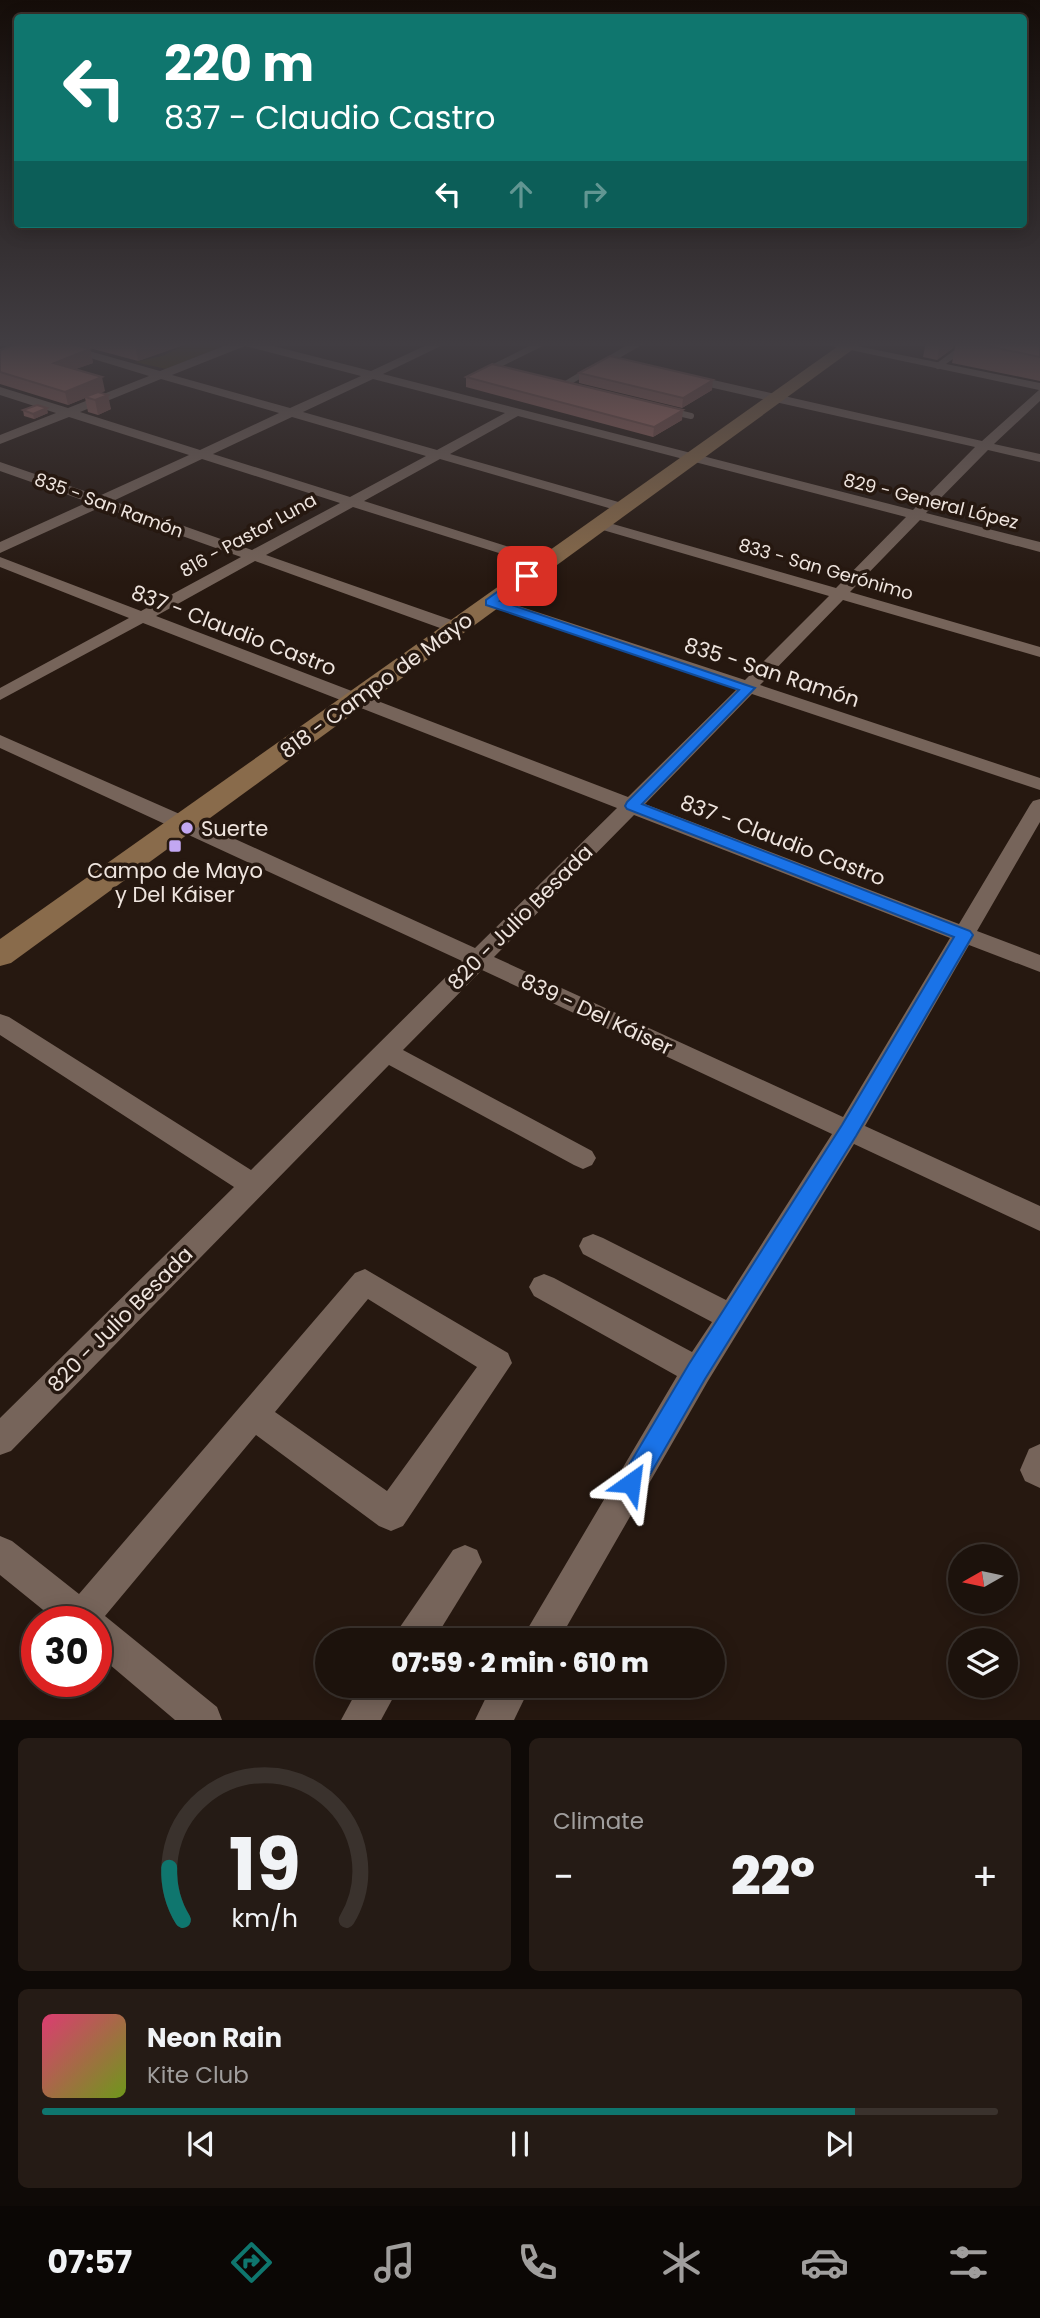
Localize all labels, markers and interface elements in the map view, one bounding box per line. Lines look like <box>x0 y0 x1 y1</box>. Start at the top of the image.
text: 220 m <box>164 30 314 98</box>
icon: left <box>49 42 140 133</box>
text: 837 - Claudio Castro <box>164 95 496 140</box>
icon: left <box>429 175 467 213</box>
icon: ahead <box>502 175 540 213</box>
icon: right <box>575 175 613 213</box>
street label: 835 - San Ramón <box>31 466 187 544</box>
street label: 829 - General López <box>841 467 1021 535</box>
street label: 816 - Pastor Luna <box>175 487 321 583</box>
street label: 833 - San Gerónimo <box>736 532 916 606</box>
pin <box>497 546 557 606</box>
icon: arrive <box>508 557 546 595</box>
street label: 837 - Claudio Castro <box>127 577 341 683</box>
street label: 818 - Campo de Mayo <box>274 605 478 765</box>
street label: 835 - San Ramón <box>681 630 863 714</box>
street label: 837 - Claudio Castro <box>676 787 890 893</box>
place label: Suerte <box>201 814 268 843</box>
marker: Suerte <box>179 820 195 836</box>
marker: Campo de Mayo y Del Káiser <box>167 838 183 854</box>
street label: 820 - Julio Besada <box>441 838 599 996</box>
place label: Campo de Mayo y Del Káiser <box>87 856 263 909</box>
street label: 839 - Del Káiser <box>517 966 678 1062</box>
street label: 820 - Julio Besada <box>41 1240 199 1398</box>
position arrow <box>594 1446 668 1520</box>
north arrow <box>948 1544 1018 1614</box>
map controls <box>948 1544 1018 1698</box>
speed limit sign: 30 <box>21 1606 112 1697</box>
button: layers <box>948 1628 1018 1698</box>
text: 07:59 · 2 min · 610 m <box>391 1645 649 1681</box>
text: Climate <box>553 1805 644 1837</box>
text: 19 <box>228 1815 301 1916</box>
text: 22° <box>731 1840 815 1913</box>
text: − <box>553 1850 574 1903</box>
text: + <box>972 1850 998 1903</box>
text: km/h <box>231 1901 298 1936</box>
text: Neon Rain <box>147 2020 282 2056</box>
text: Kite Club <box>147 2059 249 2091</box>
icon: previous <box>182 2125 220 2163</box>
icon: pause <box>501 2125 539 2163</box>
icon: next <box>820 2125 858 2163</box>
icon: directions <box>227 2238 276 2287</box>
icon: music <box>370 2238 419 2287</box>
icon: phone <box>513 2238 562 2287</box>
icon: climate <box>657 2238 706 2287</box>
icon: car <box>800 2238 849 2287</box>
icon: filters <box>944 2238 993 2287</box>
text: 07:57 <box>47 2239 132 2284</box>

